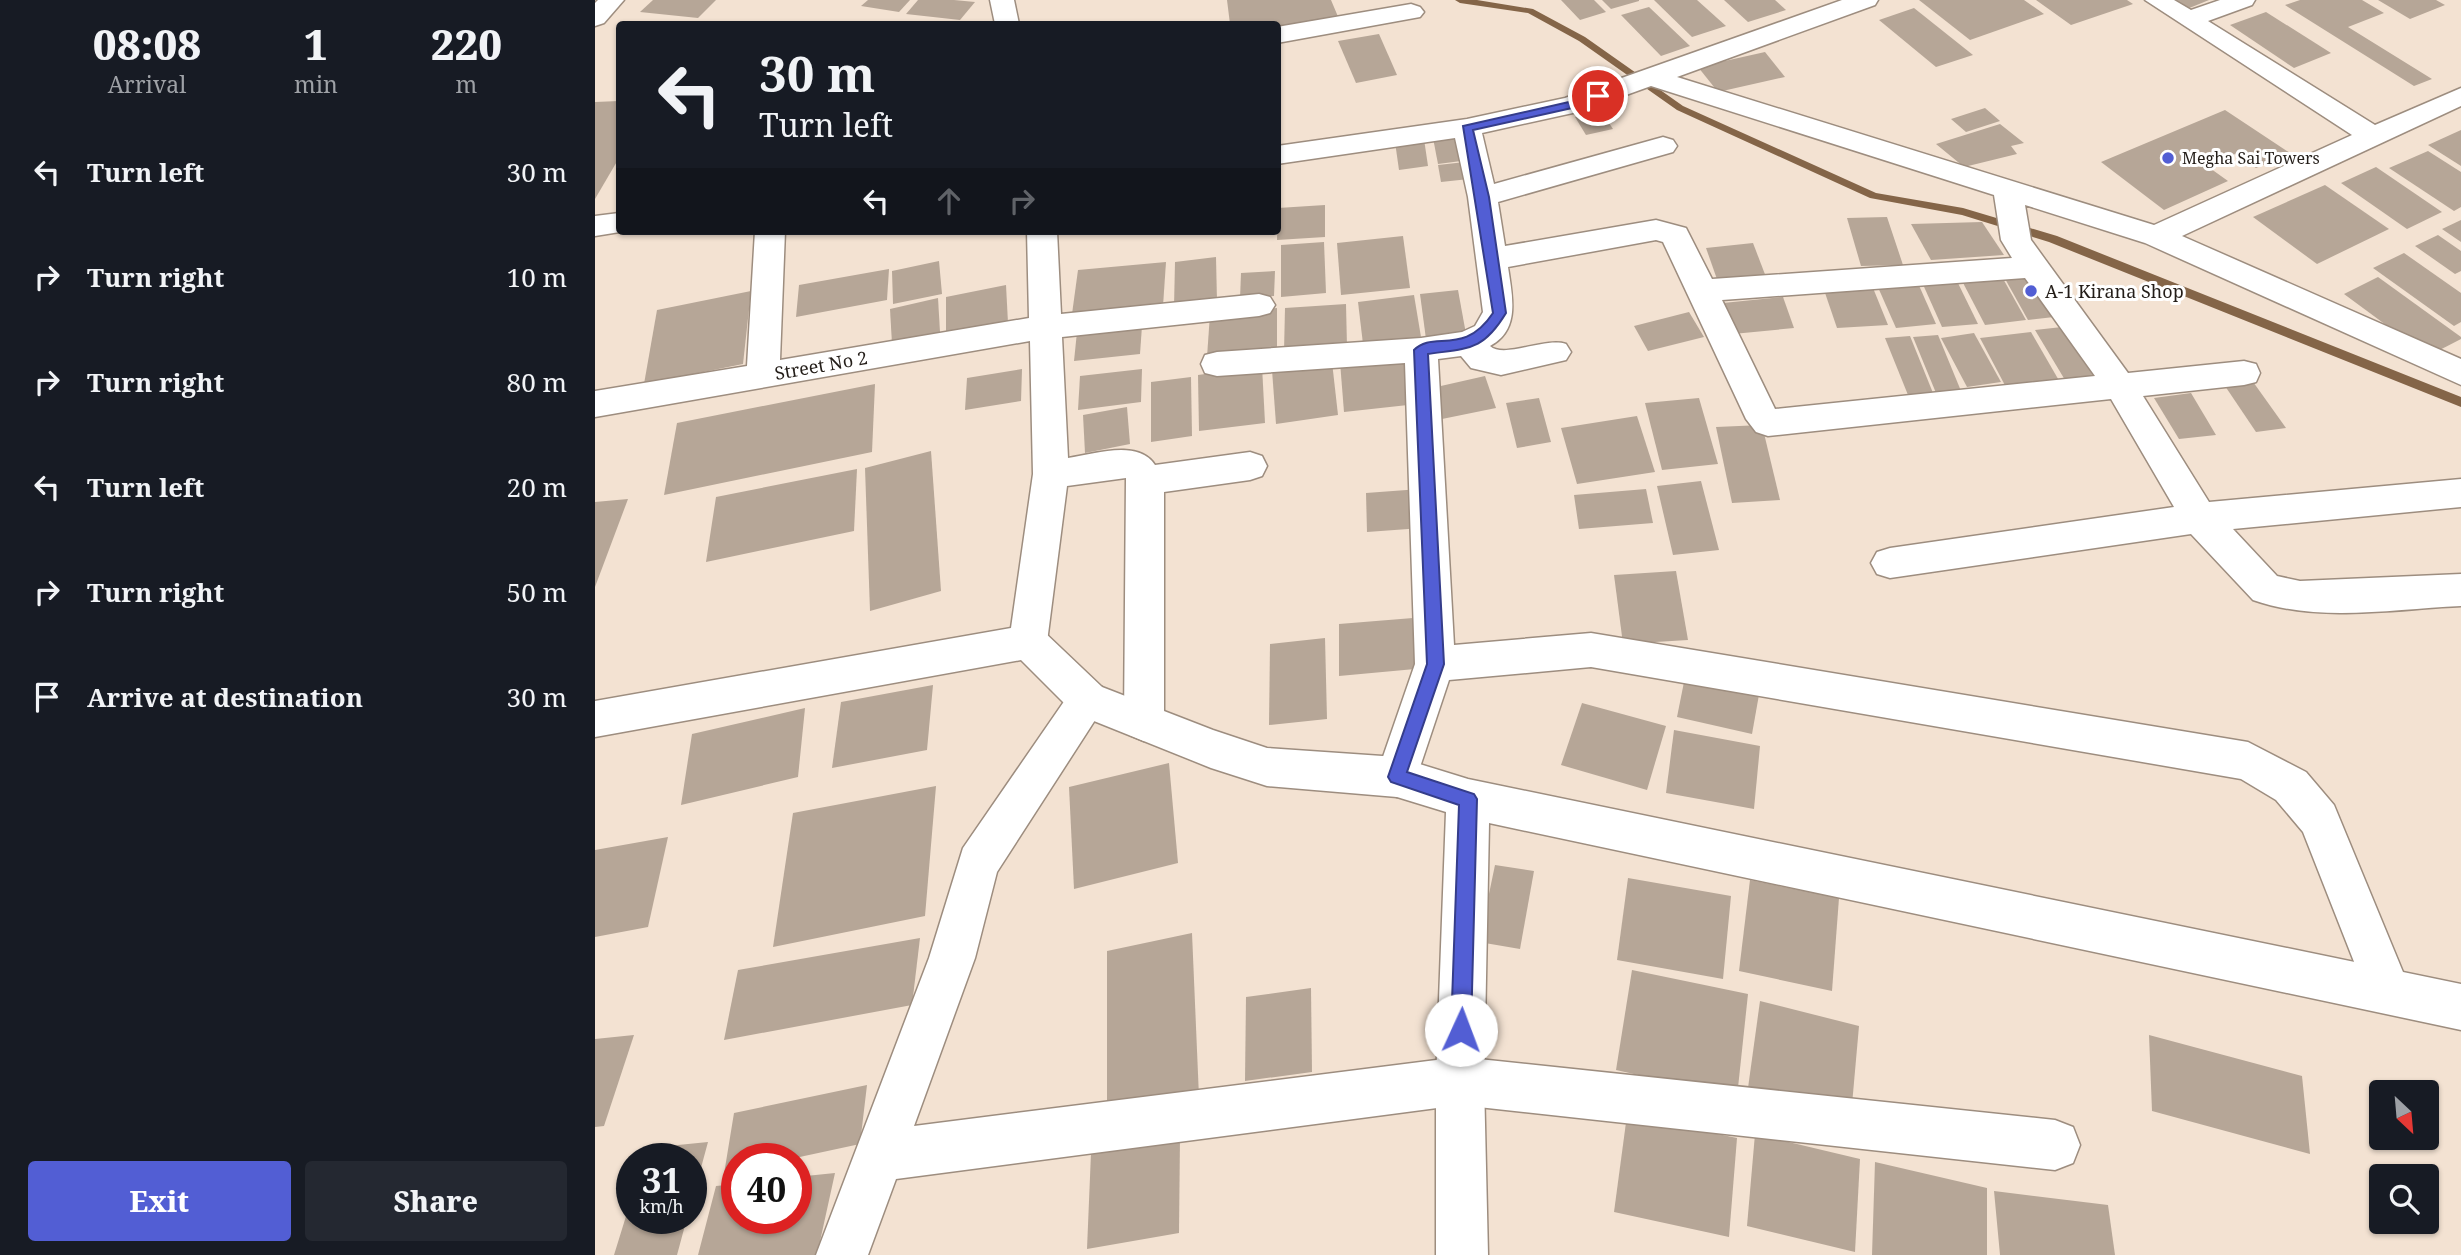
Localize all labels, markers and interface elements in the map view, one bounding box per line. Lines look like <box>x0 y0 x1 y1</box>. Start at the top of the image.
text: 08:08 <box>93 15 201 72</box>
text: 1 <box>304 15 328 72</box>
text: 220 <box>431 15 502 72</box>
text: 30 m <box>759 40 875 106</box>
icon: left <box>644 49 735 140</box>
pin <box>1568 66 1628 126</box>
text: Arrival <box>108 68 186 100</box>
text: min <box>294 68 338 100</box>
text: m <box>456 68 477 100</box>
icon: arrive <box>1579 77 1617 115</box>
text: Turn left <box>759 103 893 146</box>
place label: Megha Sai Towers <box>2182 147 2320 169</box>
marker: Megha Sai Towers <box>2160 150 2176 166</box>
icon: left <box>28 153 66 191</box>
text: Turn left <box>87 154 204 190</box>
text: 30 m <box>507 154 567 190</box>
icon: left <box>857 182 895 220</box>
icon: ahead <box>930 182 968 220</box>
icon: right <box>1003 182 1041 220</box>
icon: right <box>28 258 66 296</box>
text: Turn right <box>87 259 224 295</box>
text: 10 m <box>507 259 567 295</box>
place label: A-1 Kirana Shop <box>2045 279 2184 303</box>
marker: A-1 Kirana Shop <box>2023 283 2039 299</box>
street label: Street No 2 <box>773 345 869 385</box>
icon: right <box>28 363 66 401</box>
text: Turn right <box>87 364 224 400</box>
text: 80 m <box>507 364 567 400</box>
icon: left <box>28 468 66 506</box>
text: Turn left <box>87 469 204 505</box>
text: 20 m <box>507 469 567 505</box>
icon: right <box>28 573 66 611</box>
text: Turn right <box>87 574 224 610</box>
text: 50 m <box>507 574 567 610</box>
icon: arrive <box>28 678 66 716</box>
text: Arrive at destination <box>87 679 363 715</box>
text: 30 m <box>507 679 567 715</box>
position arrow <box>1424 993 1498 1067</box>
north arrow <box>2369 1080 2439 1150</box>
map controls <box>2369 1080 2439 1234</box>
speed limit sign: 40 <box>721 1143 812 1234</box>
text: 31 <box>642 1156 681 1203</box>
button: Exit <box>28 1161 291 1241</box>
button: Share <box>305 1161 567 1241</box>
button: search <box>2369 1164 2439 1234</box>
text: km/h <box>639 1194 684 1218</box>

